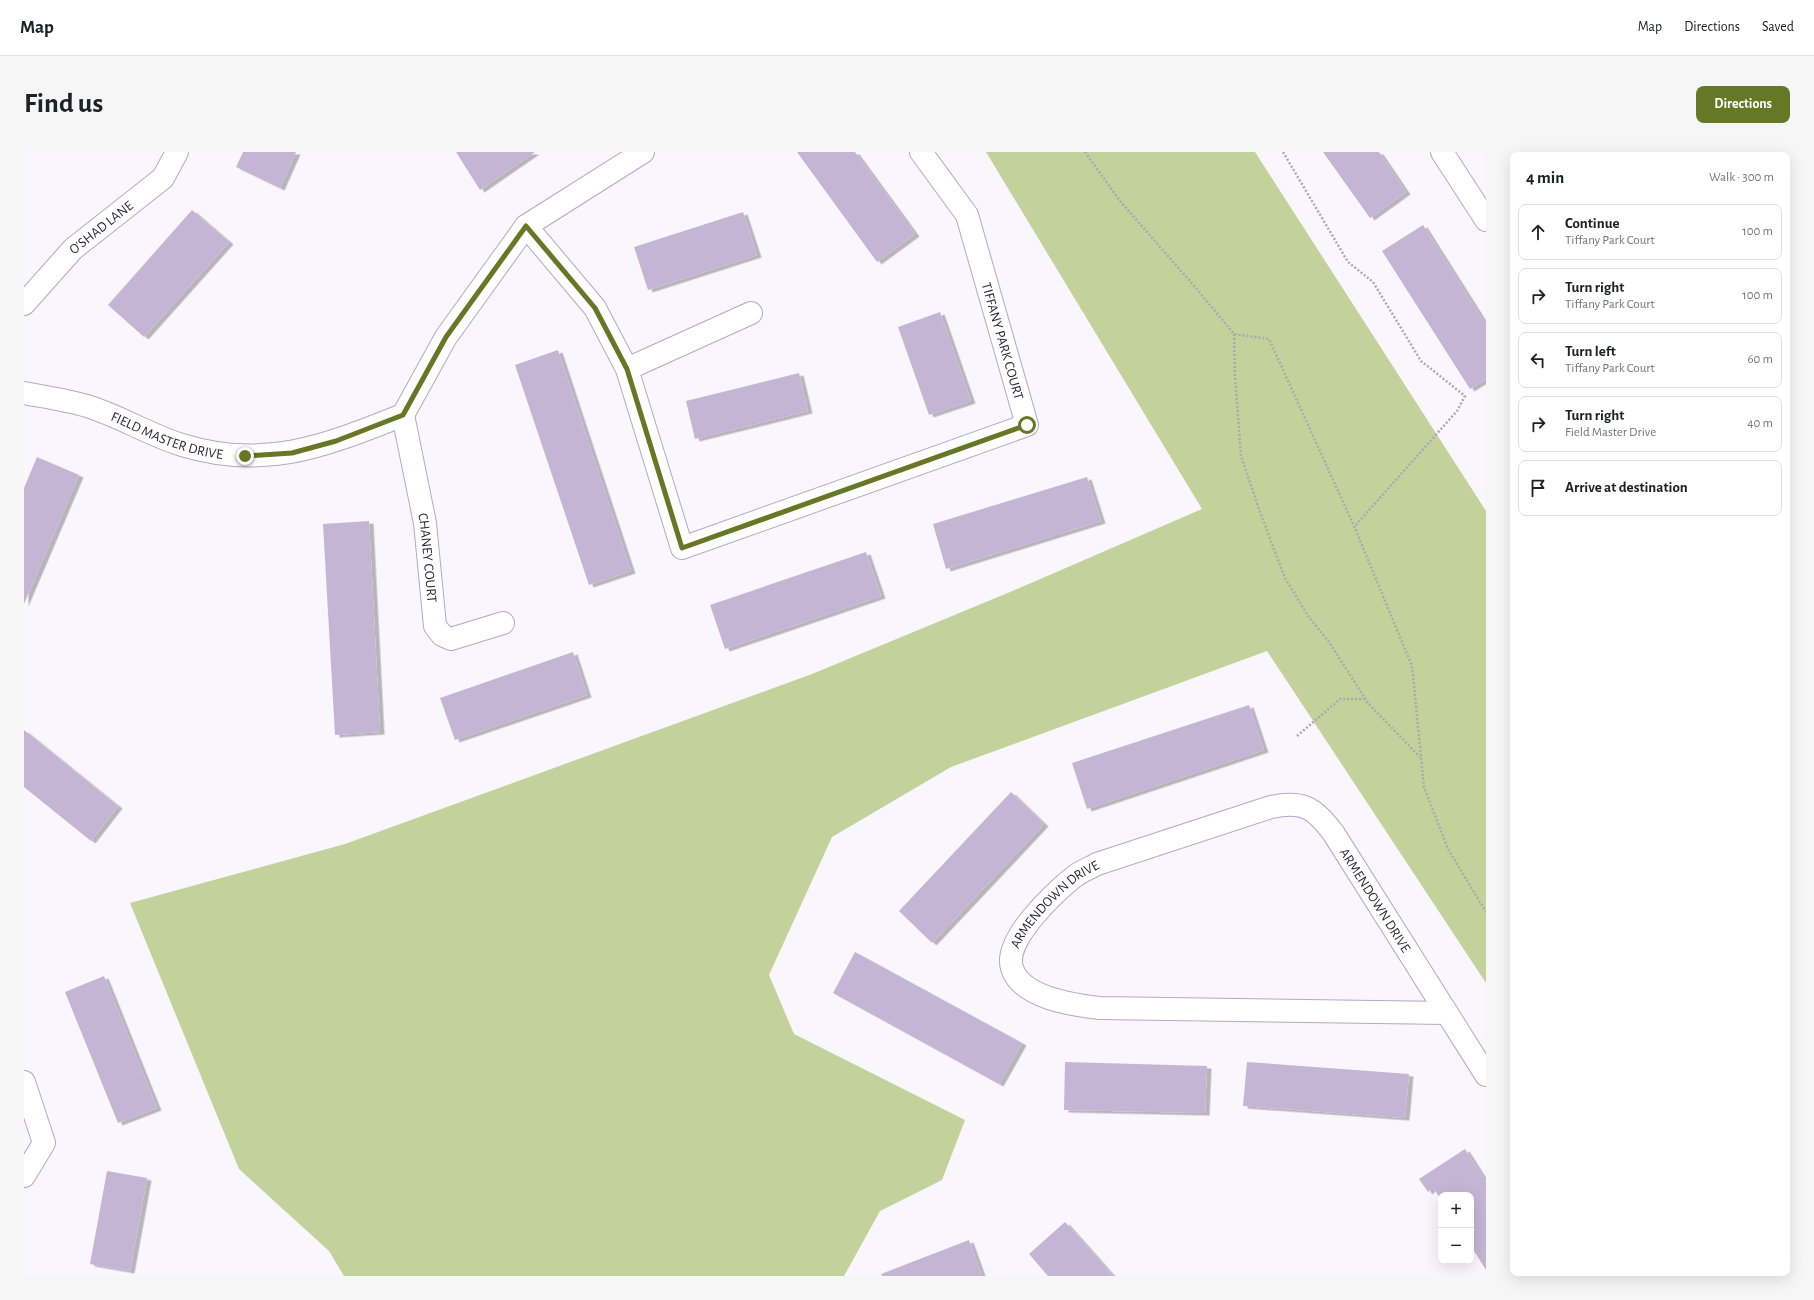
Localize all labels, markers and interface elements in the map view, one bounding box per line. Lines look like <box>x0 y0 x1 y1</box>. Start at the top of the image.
text: Map <box>20 18 54 37</box>
text: Map <box>1638 20 1662 34</box>
text: Directions <box>1684 20 1740 34</box>
text: Saved <box>1762 20 1794 34</box>
button: Directions <box>1696 86 1790 123</box>
text: Find us <box>24 90 103 118</box>
text: 4 min <box>1526 169 1564 186</box>
text: Walk · 300 m <box>1709 171 1774 184</box>
street label: O'SHAD LANE <box>67 198 136 257</box>
text: Continue <box>1565 216 1620 231</box>
icon: ahead <box>1527 221 1549 243</box>
text: 100 m <box>1742 225 1773 238</box>
text: Tiffany Park Court <box>1565 234 1655 247</box>
text: Turn right <box>1565 280 1624 295</box>
street label: TIFFANY PARK COURT <box>979 281 1026 402</box>
icon: right <box>1527 285 1549 307</box>
text: 100 m <box>1742 289 1773 302</box>
text: Tiffany Park Court <box>1565 298 1655 311</box>
text: Turn left <box>1565 344 1616 359</box>
icon: left <box>1527 349 1549 371</box>
text: 60 m <box>1747 353 1773 366</box>
text: Tiffany Park Court <box>1565 362 1655 375</box>
text: Turn right <box>1565 408 1624 423</box>
street label: FIELD MASTER DRIVE <box>109 410 224 462</box>
icon: right <box>1527 413 1549 435</box>
route start <box>1018 416 1036 434</box>
text: 40 m <box>1747 417 1773 430</box>
text: Field Master Drive <box>1565 426 1656 439</box>
route end <box>236 447 254 465</box>
icon: arrive <box>1527 477 1549 499</box>
text: Arrive at destination <box>1565 480 1688 495</box>
street label: CHANEY COURT <box>415 512 439 603</box>
street label: ARMENDOWN DRIVE <box>1337 846 1413 955</box>
street label: ARMENDOWN DRIVE <box>1008 858 1102 951</box>
map controls <box>1438 1192 1474 1264</box>
button: + <box>1438 1192 1474 1228</box>
button: − <box>1438 1228 1474 1264</box>

